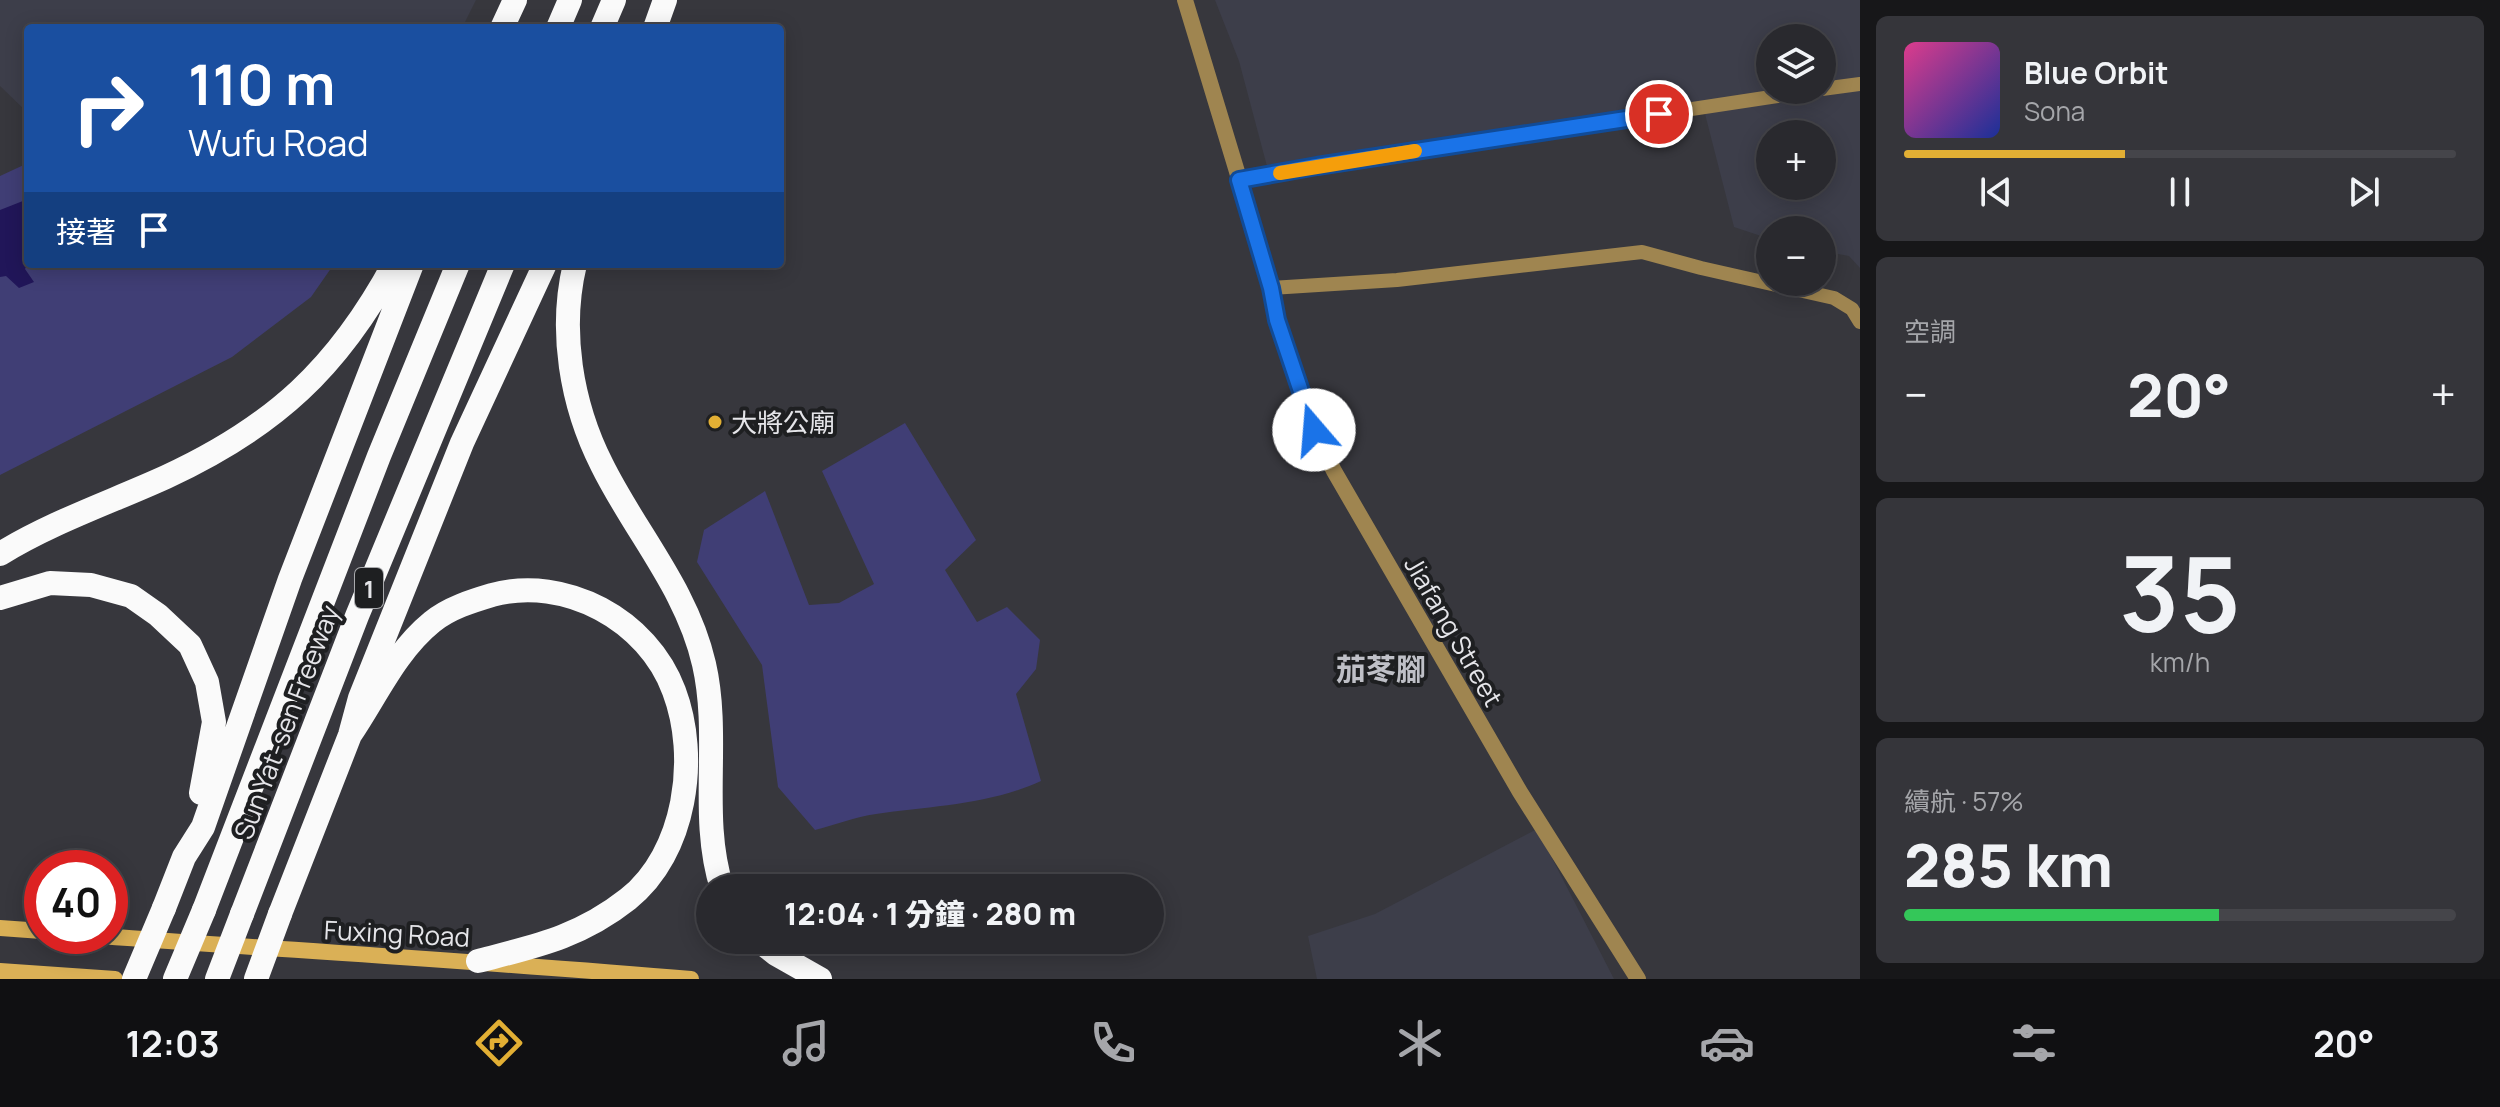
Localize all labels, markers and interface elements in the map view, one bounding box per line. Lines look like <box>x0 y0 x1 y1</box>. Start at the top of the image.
map controls <box>1756 24 1836 296</box>
button: layers <box>1756 24 1836 104</box>
text: 110 m <box>188 45 335 122</box>
text: Blue Orbit <box>2024 52 2169 93</box>
icon: right <box>56 56 160 160</box>
pin <box>1625 80 1693 148</box>
icon: arrive <box>1637 92 1681 136</box>
text: Sona <box>2024 93 2085 129</box>
text: Wufu Road <box>188 118 369 167</box>
button: + <box>1756 120 1836 200</box>
icon: previous <box>1974 170 2018 214</box>
icon: pause <box>2158 170 2202 214</box>
icon: next <box>2342 170 2386 214</box>
icon: arrive <box>132 208 176 252</box>
text: 接著 <box>56 211 116 252</box>
button: − <box>1756 216 1836 296</box>
text: 空調 <box>1904 313 1956 349</box>
text: 20° <box>2127 353 2231 435</box>
text: − <box>1904 364 1928 424</box>
text: + <box>2431 364 2456 424</box>
position arrow <box>1272 388 1356 472</box>
place label: 大將公廟 <box>731 404 835 440</box>
marker: 大將公廟 <box>706 413 724 431</box>
text: 35 <box>2119 521 2241 663</box>
street label: Jiafang Street <box>1396 549 1512 713</box>
road number: 1 <box>355 568 383 608</box>
street label: Sun Yat-sen Freeway <box>225 600 347 844</box>
text: km/h <box>2150 644 2210 680</box>
district label: 茄苳腳 <box>1336 648 1426 689</box>
text: 續航 · 57% <box>1904 783 2024 819</box>
text: 285 km <box>1904 823 2113 905</box>
speed limit sign: 40 <box>24 850 128 954</box>
text: 12:04 · 1 分鐘 · 280 m <box>784 893 1076 934</box>
street label: Fuxing Road <box>323 911 471 955</box>
icon: directions <box>471 1015 527 1071</box>
icon: music <box>778 1015 834 1071</box>
icon: phone <box>1085 1015 1141 1071</box>
icon: climate <box>1392 1015 1448 1071</box>
icon: car <box>1699 1015 1755 1071</box>
icon: filters <box>2006 1015 2062 1071</box>
text: 12:03 <box>126 1019 220 1068</box>
text: 20° <box>2313 1019 2374 1068</box>

